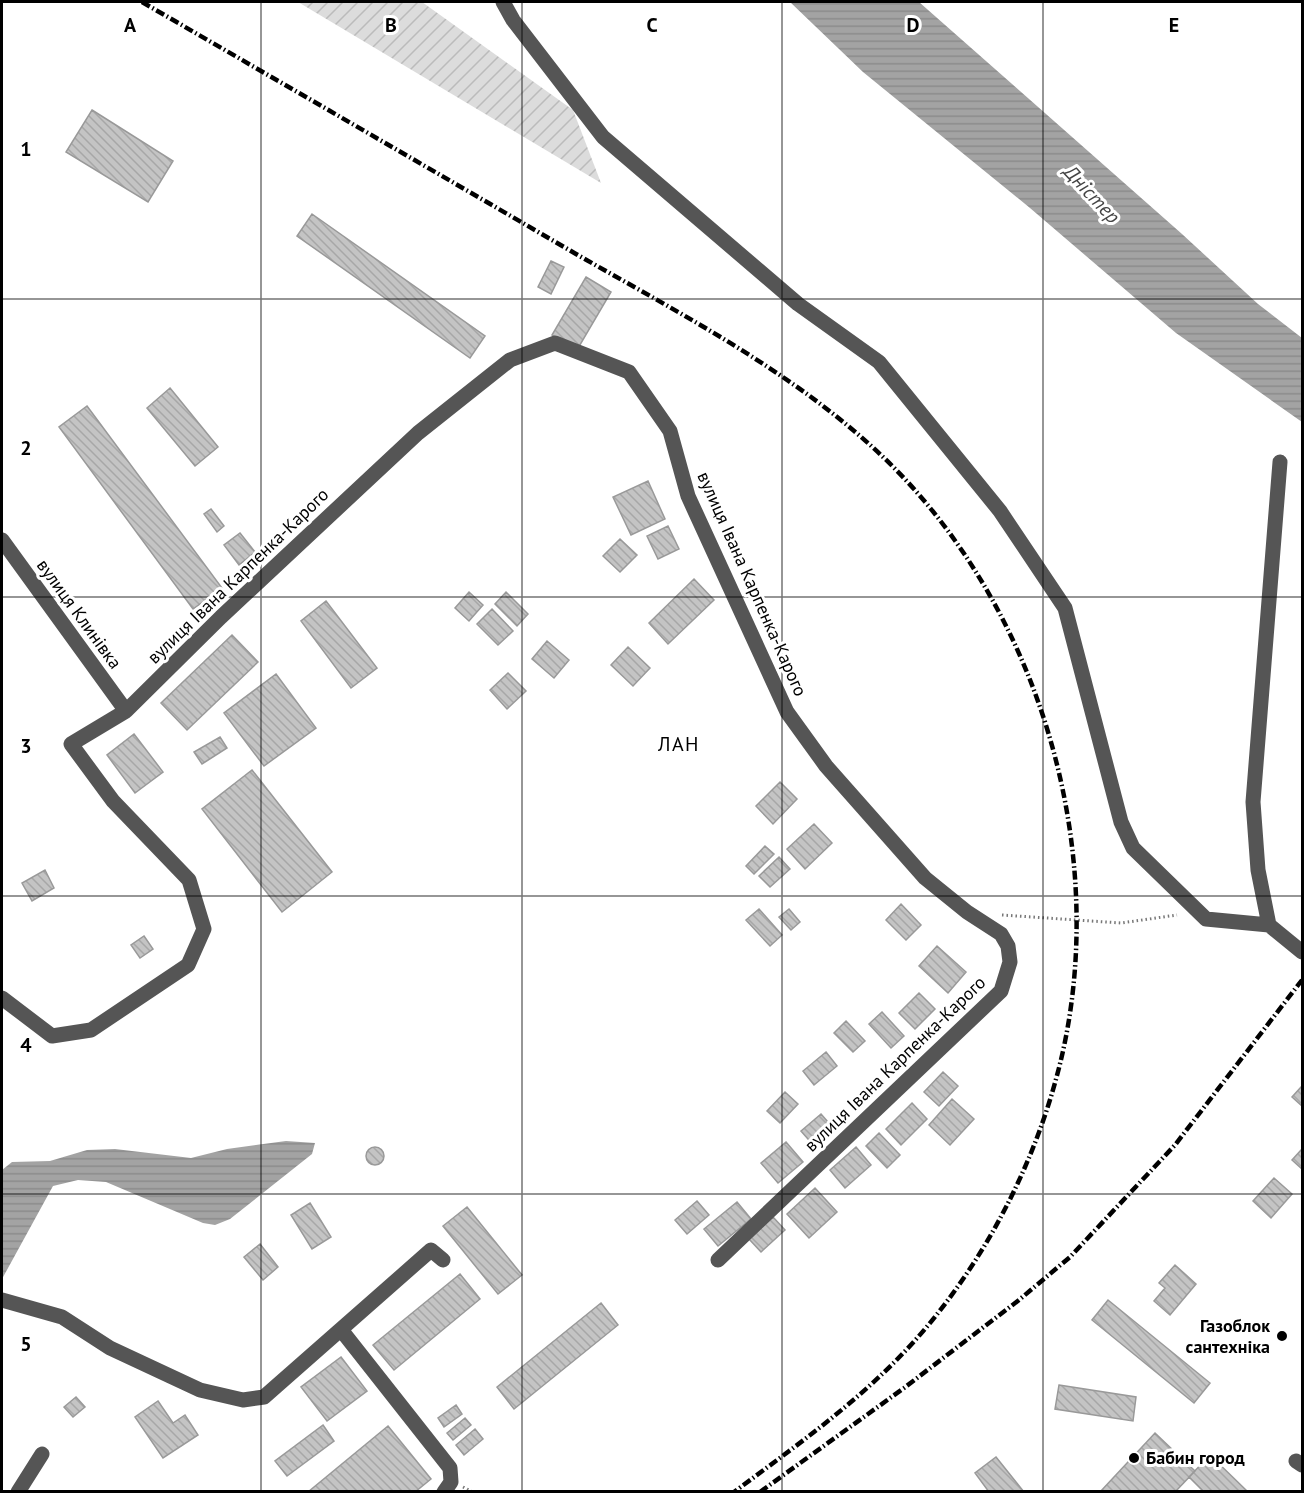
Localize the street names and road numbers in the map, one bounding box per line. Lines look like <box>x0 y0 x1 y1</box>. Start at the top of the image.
street label: вулиця Івана Карпенка-Карого <box>692 468 812 700</box>
street label: вулиця Івана Карпенка-Карого <box>142 483 333 668</box>
street label: вулиця Клинівка <box>32 554 127 673</box>
street label: вулиця Івана Карпенка-Карого <box>799 971 990 1156</box>

